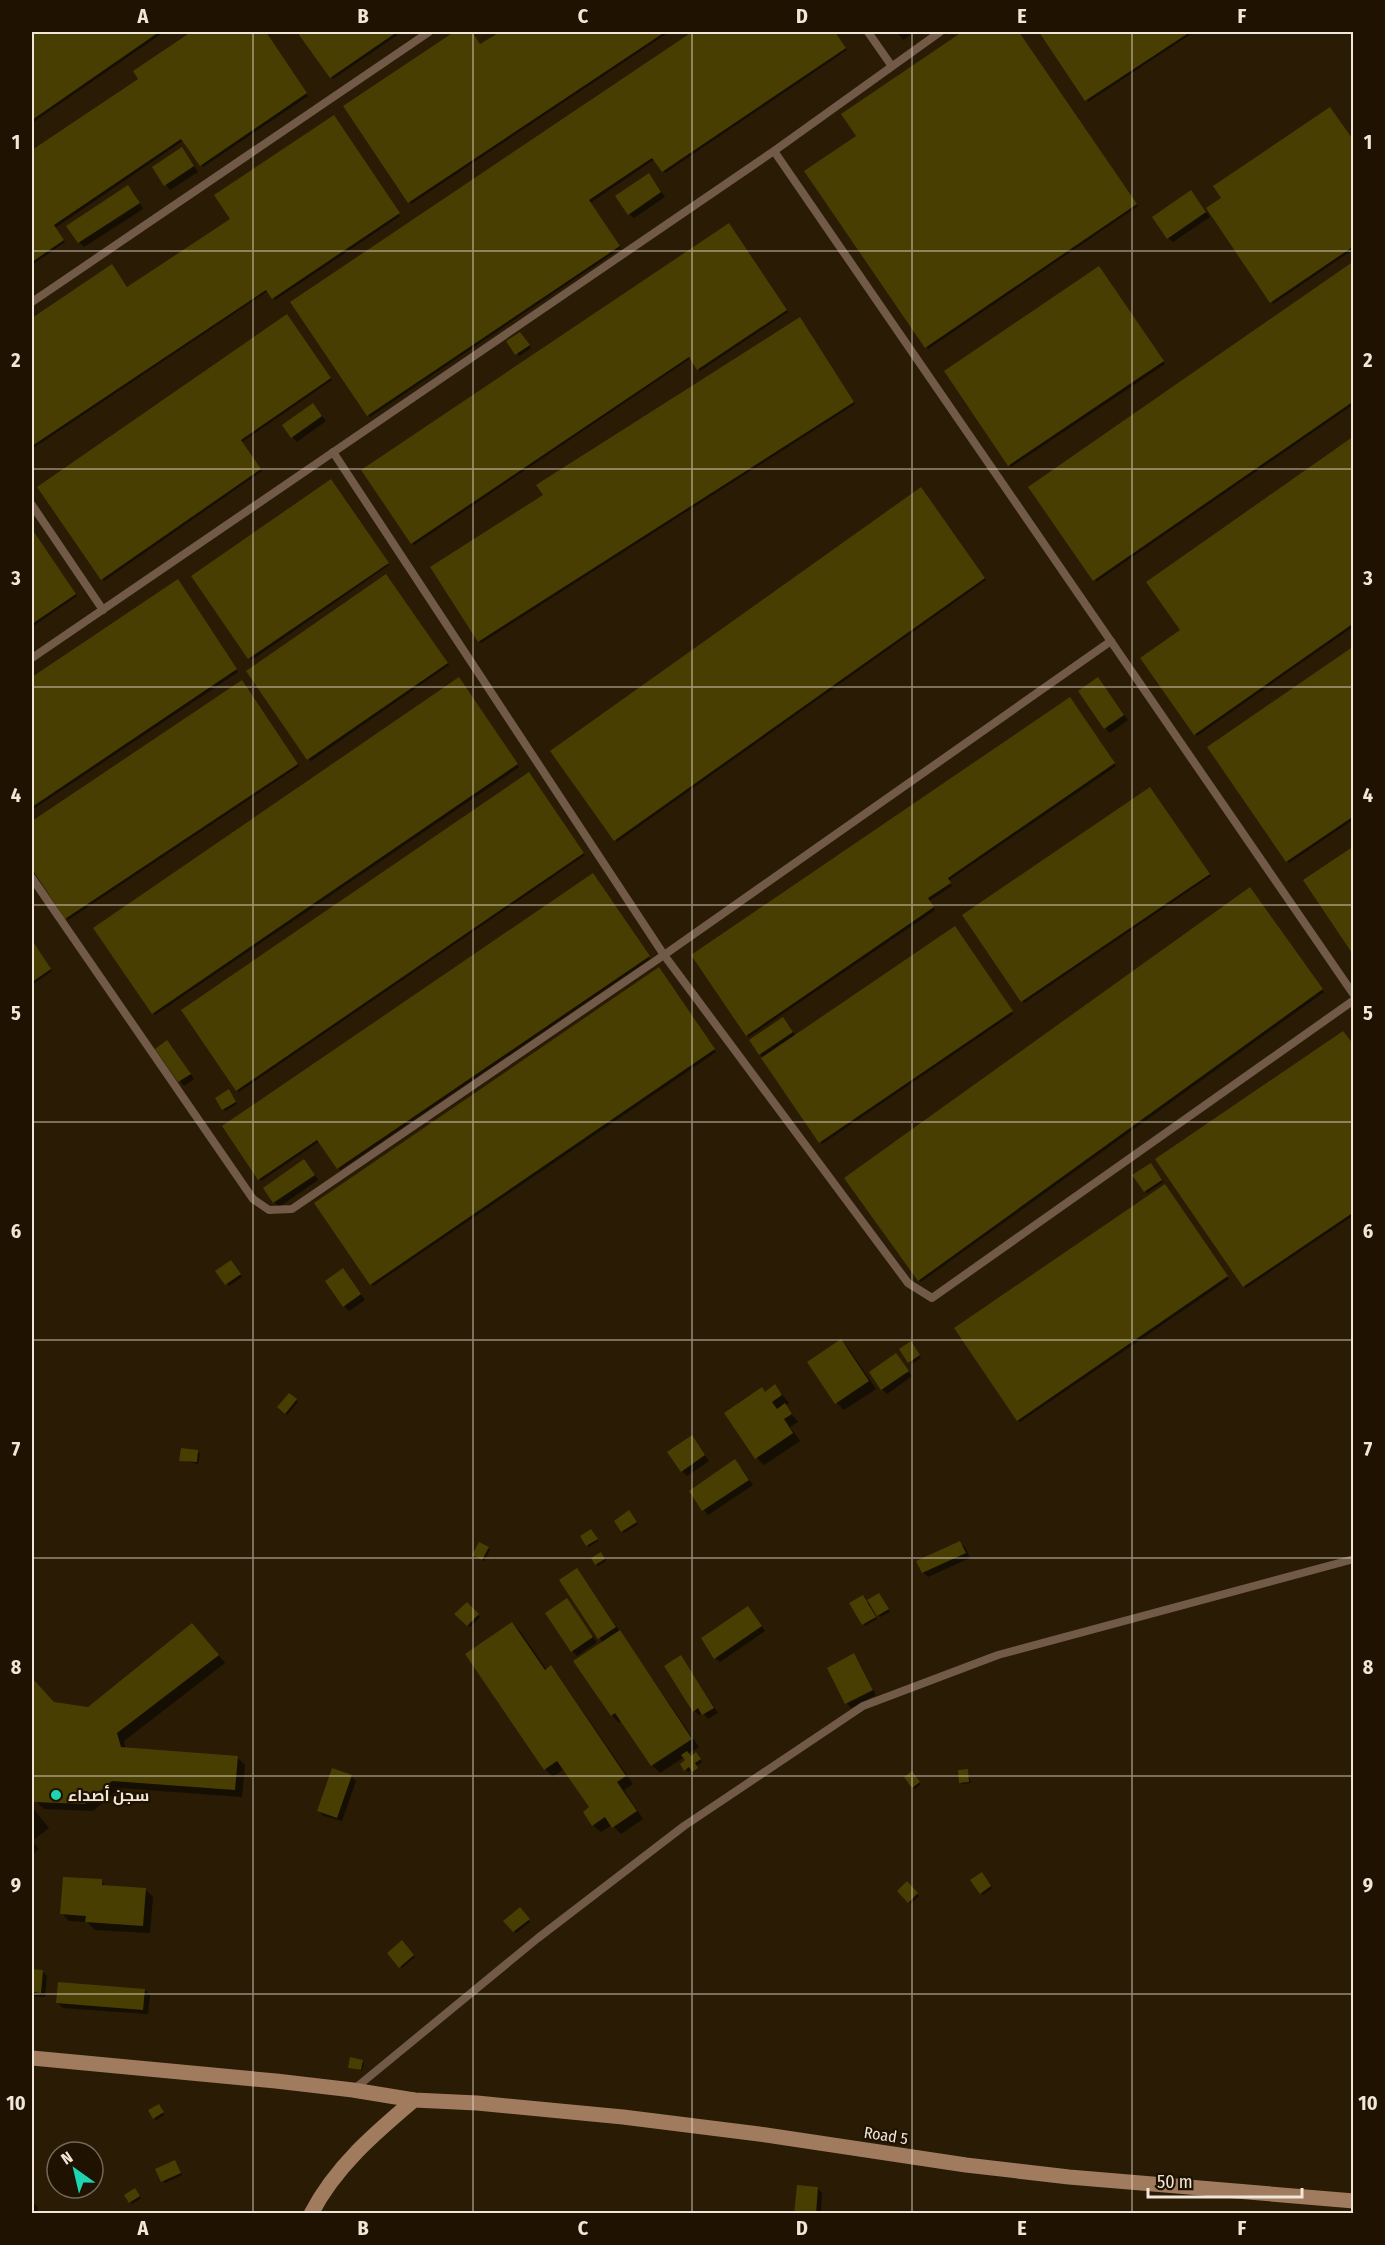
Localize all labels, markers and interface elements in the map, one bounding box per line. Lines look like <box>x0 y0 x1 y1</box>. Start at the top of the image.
text: A <box>137 4 150 28</box>
text: B <box>357 4 369 28</box>
text: C <box>578 4 589 28</box>
text: D <box>796 4 808 28</box>
text: E <box>1017 4 1027 28</box>
text: F <box>1238 4 1247 28</box>
text: 1 <box>12 130 20 154</box>
text: 1 <box>1364 130 1372 154</box>
text: 2 <box>10 348 21 372</box>
text: 2 <box>1362 348 1373 372</box>
text: 3 <box>10 566 21 590</box>
text: 3 <box>1362 566 1373 590</box>
text: 4 <box>11 783 21 807</box>
text: 4 <box>1363 783 1373 807</box>
text: 5 <box>11 1001 21 1025</box>
text: 5 <box>1363 1001 1373 1025</box>
text: 6 <box>11 1219 21 1243</box>
text: 6 <box>1363 1219 1373 1243</box>
text: 7 <box>12 1437 21 1461</box>
text: 7 <box>1364 1437 1373 1461</box>
text: 8 <box>11 1655 22 1679</box>
text: 8 <box>1363 1655 1374 1679</box>
place label: سجن أصداء <box>68 1785 149 1805</box>
marker: سجن أصداء <box>49 1788 63 1802</box>
text: 9 <box>11 1873 21 1897</box>
text: 9 <box>1363 1873 1373 1897</box>
text: 10 <box>6 2091 26 2115</box>
text: 10 <box>1358 2091 1378 2115</box>
street label: Road 5 <box>863 2123 909 2148</box>
north arrow <box>45 2140 105 2200</box>
text: N <box>58 2147 76 2169</box>
scale bar <box>1148 2161 1302 2199</box>
text: 50 m <box>1157 2171 1193 2193</box>
text: A <box>137 2216 150 2240</box>
text: B <box>357 2216 369 2240</box>
text: C <box>578 2216 589 2240</box>
text: D <box>796 2216 808 2240</box>
text: E <box>1017 2216 1027 2240</box>
text: F <box>1238 2216 1247 2240</box>

